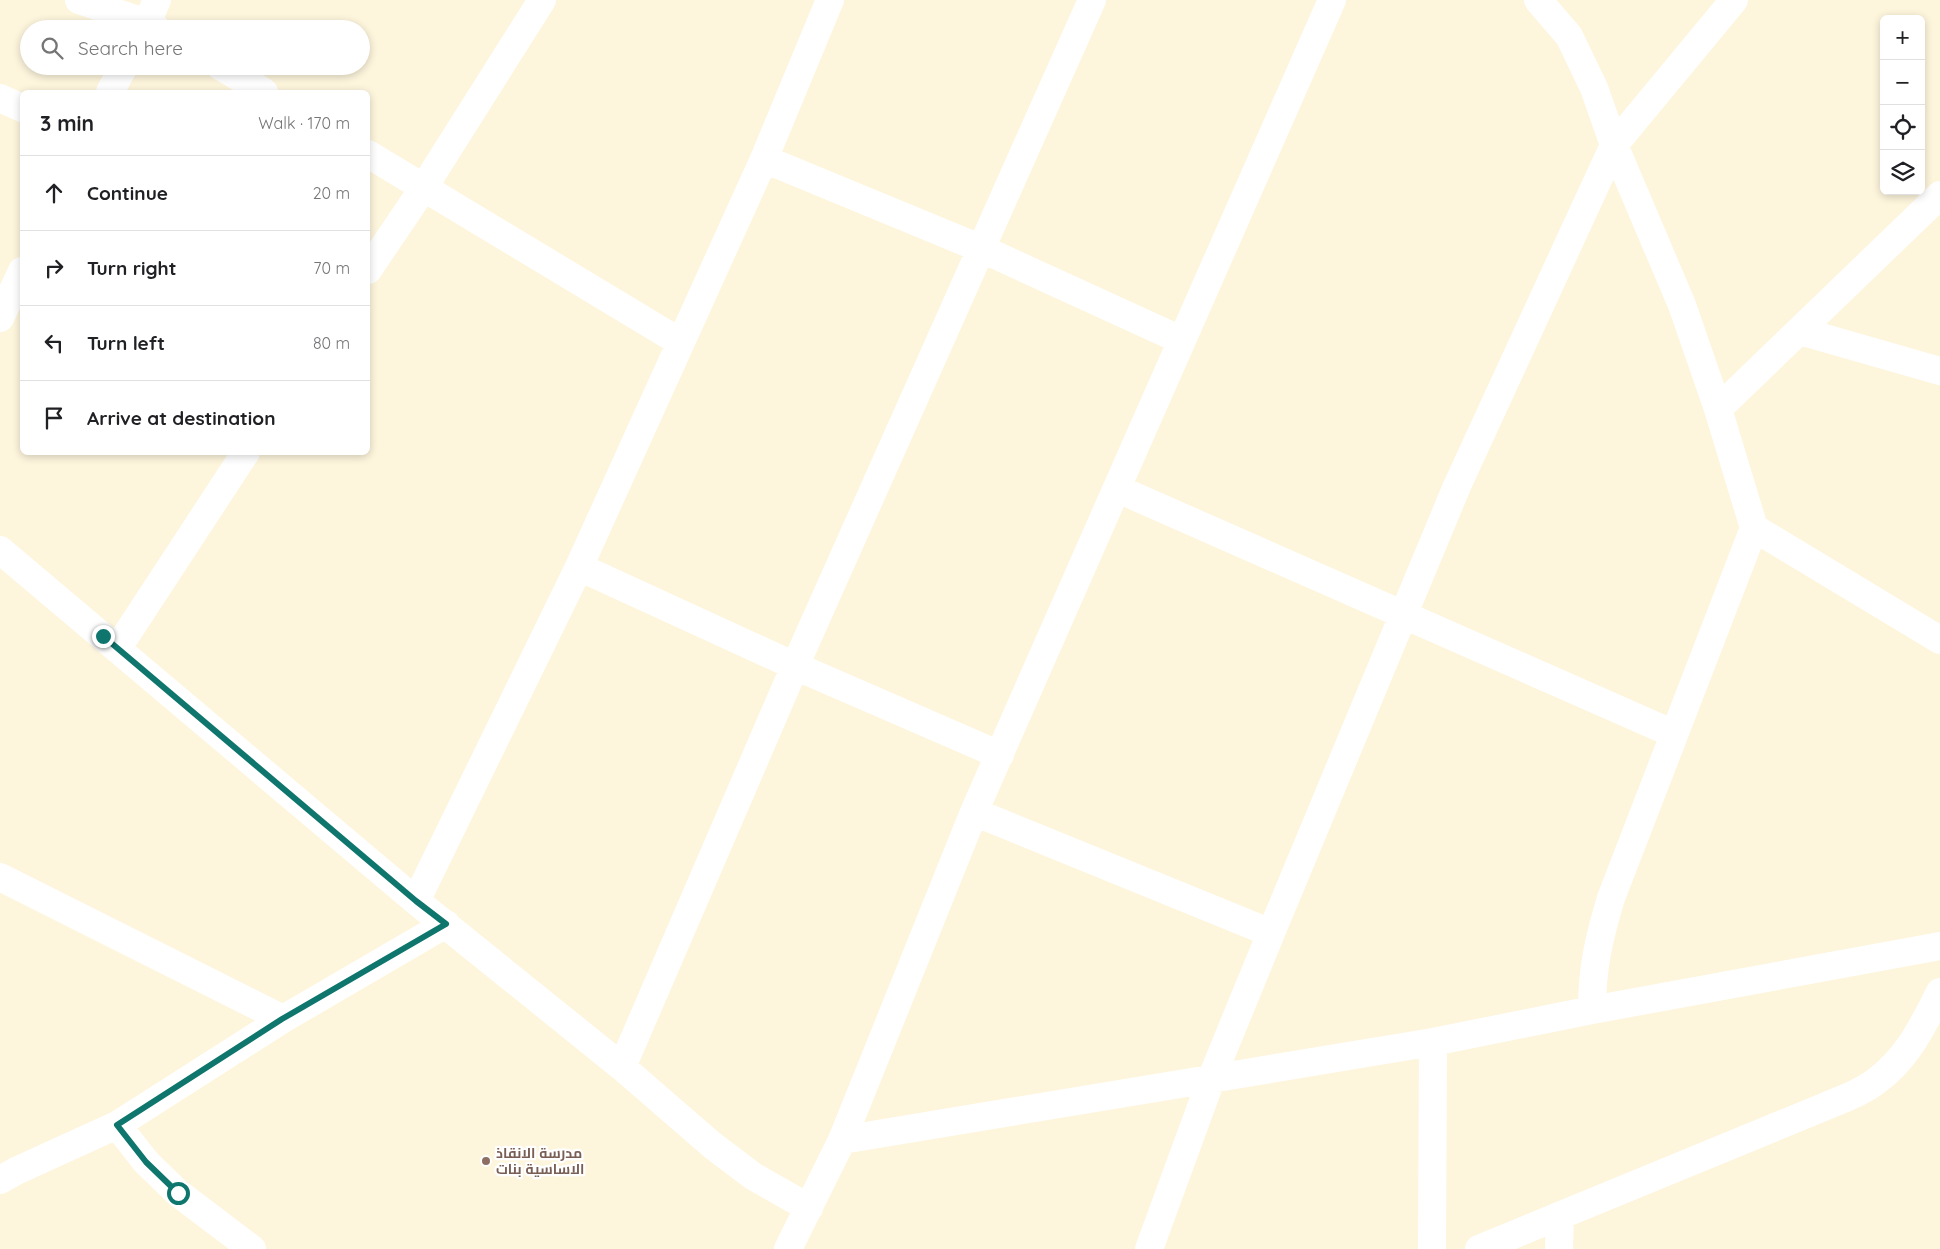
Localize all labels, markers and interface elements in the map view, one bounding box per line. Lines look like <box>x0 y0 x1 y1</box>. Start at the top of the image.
map controls <box>1880 15 1925 195</box>
button: + <box>1880 15 1925 60</box>
search box <box>20 20 370 75</box>
icon: search <box>38 34 66 62</box>
text: Search here <box>78 36 183 60</box>
button: − <box>1880 60 1925 105</box>
button: locate <box>1880 105 1925 150</box>
text: 3 min <box>40 110 94 136</box>
text: Walk · 170 m <box>258 113 350 133</box>
button: layers <box>1880 150 1925 195</box>
icon: ahead <box>40 179 68 207</box>
text: Continue <box>87 181 168 205</box>
text: 20 m <box>313 183 350 203</box>
icon: right <box>40 254 68 282</box>
text: Turn right <box>87 256 176 280</box>
text: 70 m <box>313 258 350 278</box>
icon: left <box>40 329 68 357</box>
text: Turn left <box>87 331 165 355</box>
text: 80 m <box>313 333 350 353</box>
icon: arrive <box>40 404 68 432</box>
text: Arrive at destination <box>87 406 276 430</box>
route end <box>92 625 115 648</box>
place label: مدرسة الانقاذ الاساسية بنات <box>496 1144 584 1178</box>
marker: مدرسة الانقاذ الاساسية بنات <box>480 1155 492 1167</box>
route start <box>167 1182 190 1205</box>

